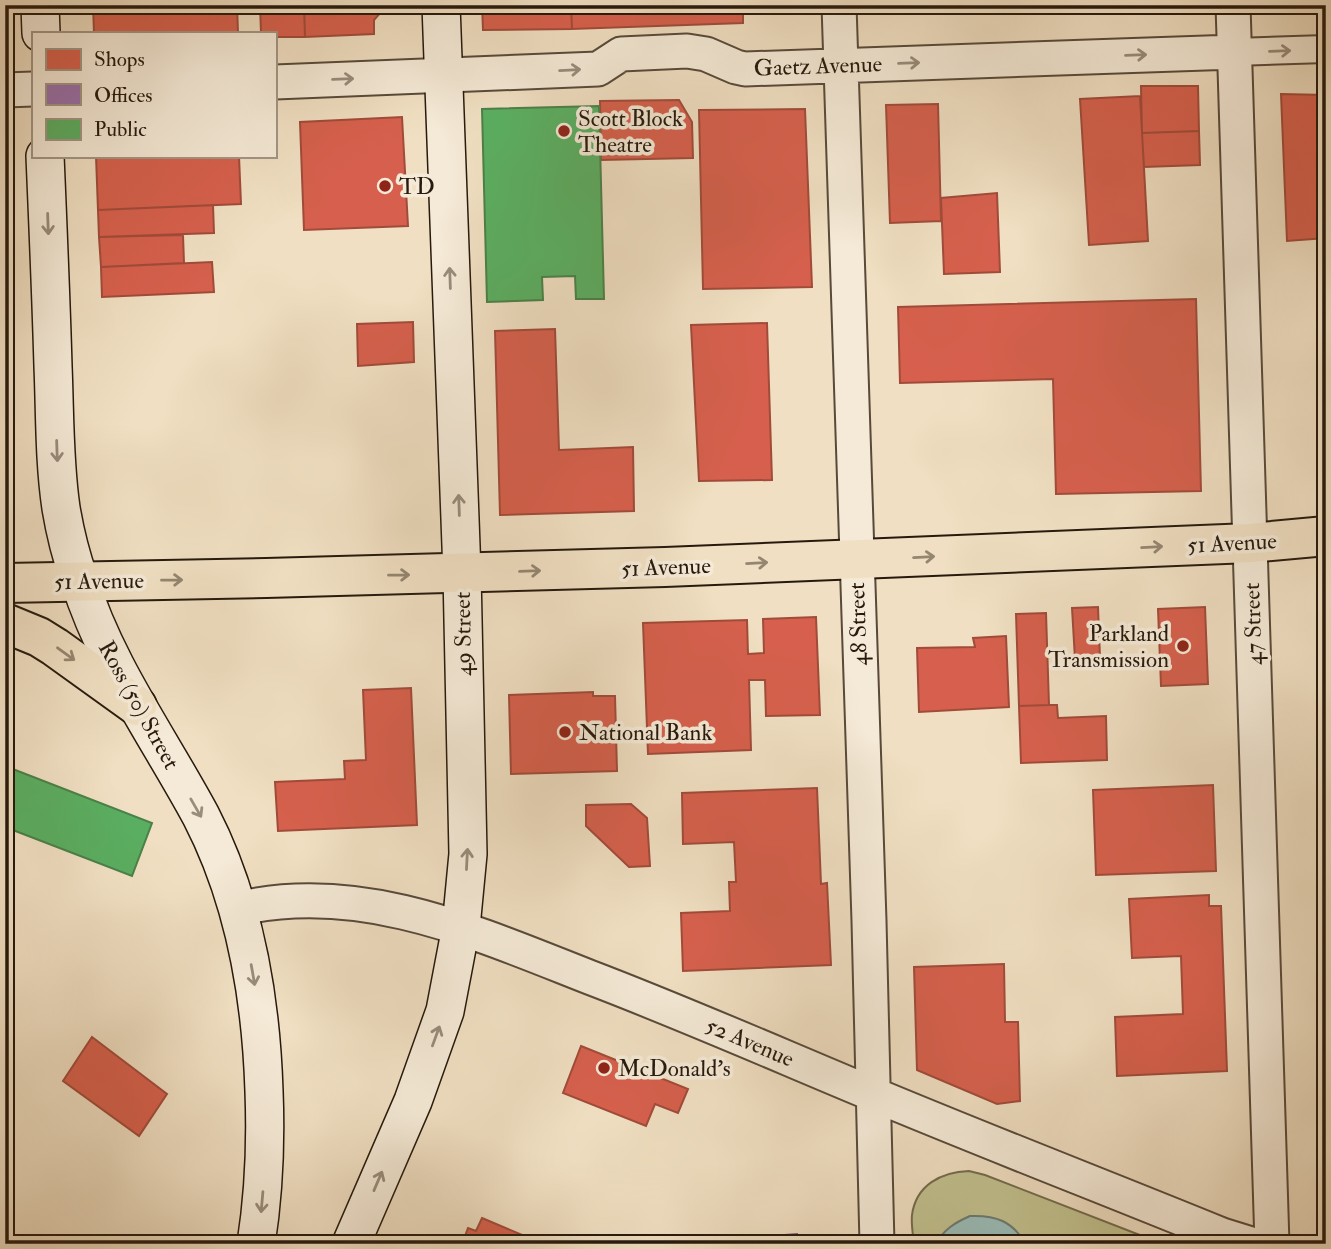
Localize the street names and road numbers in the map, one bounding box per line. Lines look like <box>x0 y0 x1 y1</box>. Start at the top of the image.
street label: Gaetz Avenue <box>753 49 883 83</box>
street label: 51 Avenue <box>1186 526 1278 560</box>
street label: 51 Avenue <box>621 551 712 583</box>
street label: 51 Avenue <box>54 566 145 596</box>
street label: 48 Street <box>842 582 874 666</box>
street label: 47 Street <box>1237 582 1269 666</box>
street label: 49 Street <box>448 592 478 676</box>
street label: Ross (50) Street <box>92 636 186 774</box>
street label: 52 Avenue <box>701 1010 799 1074</box>

